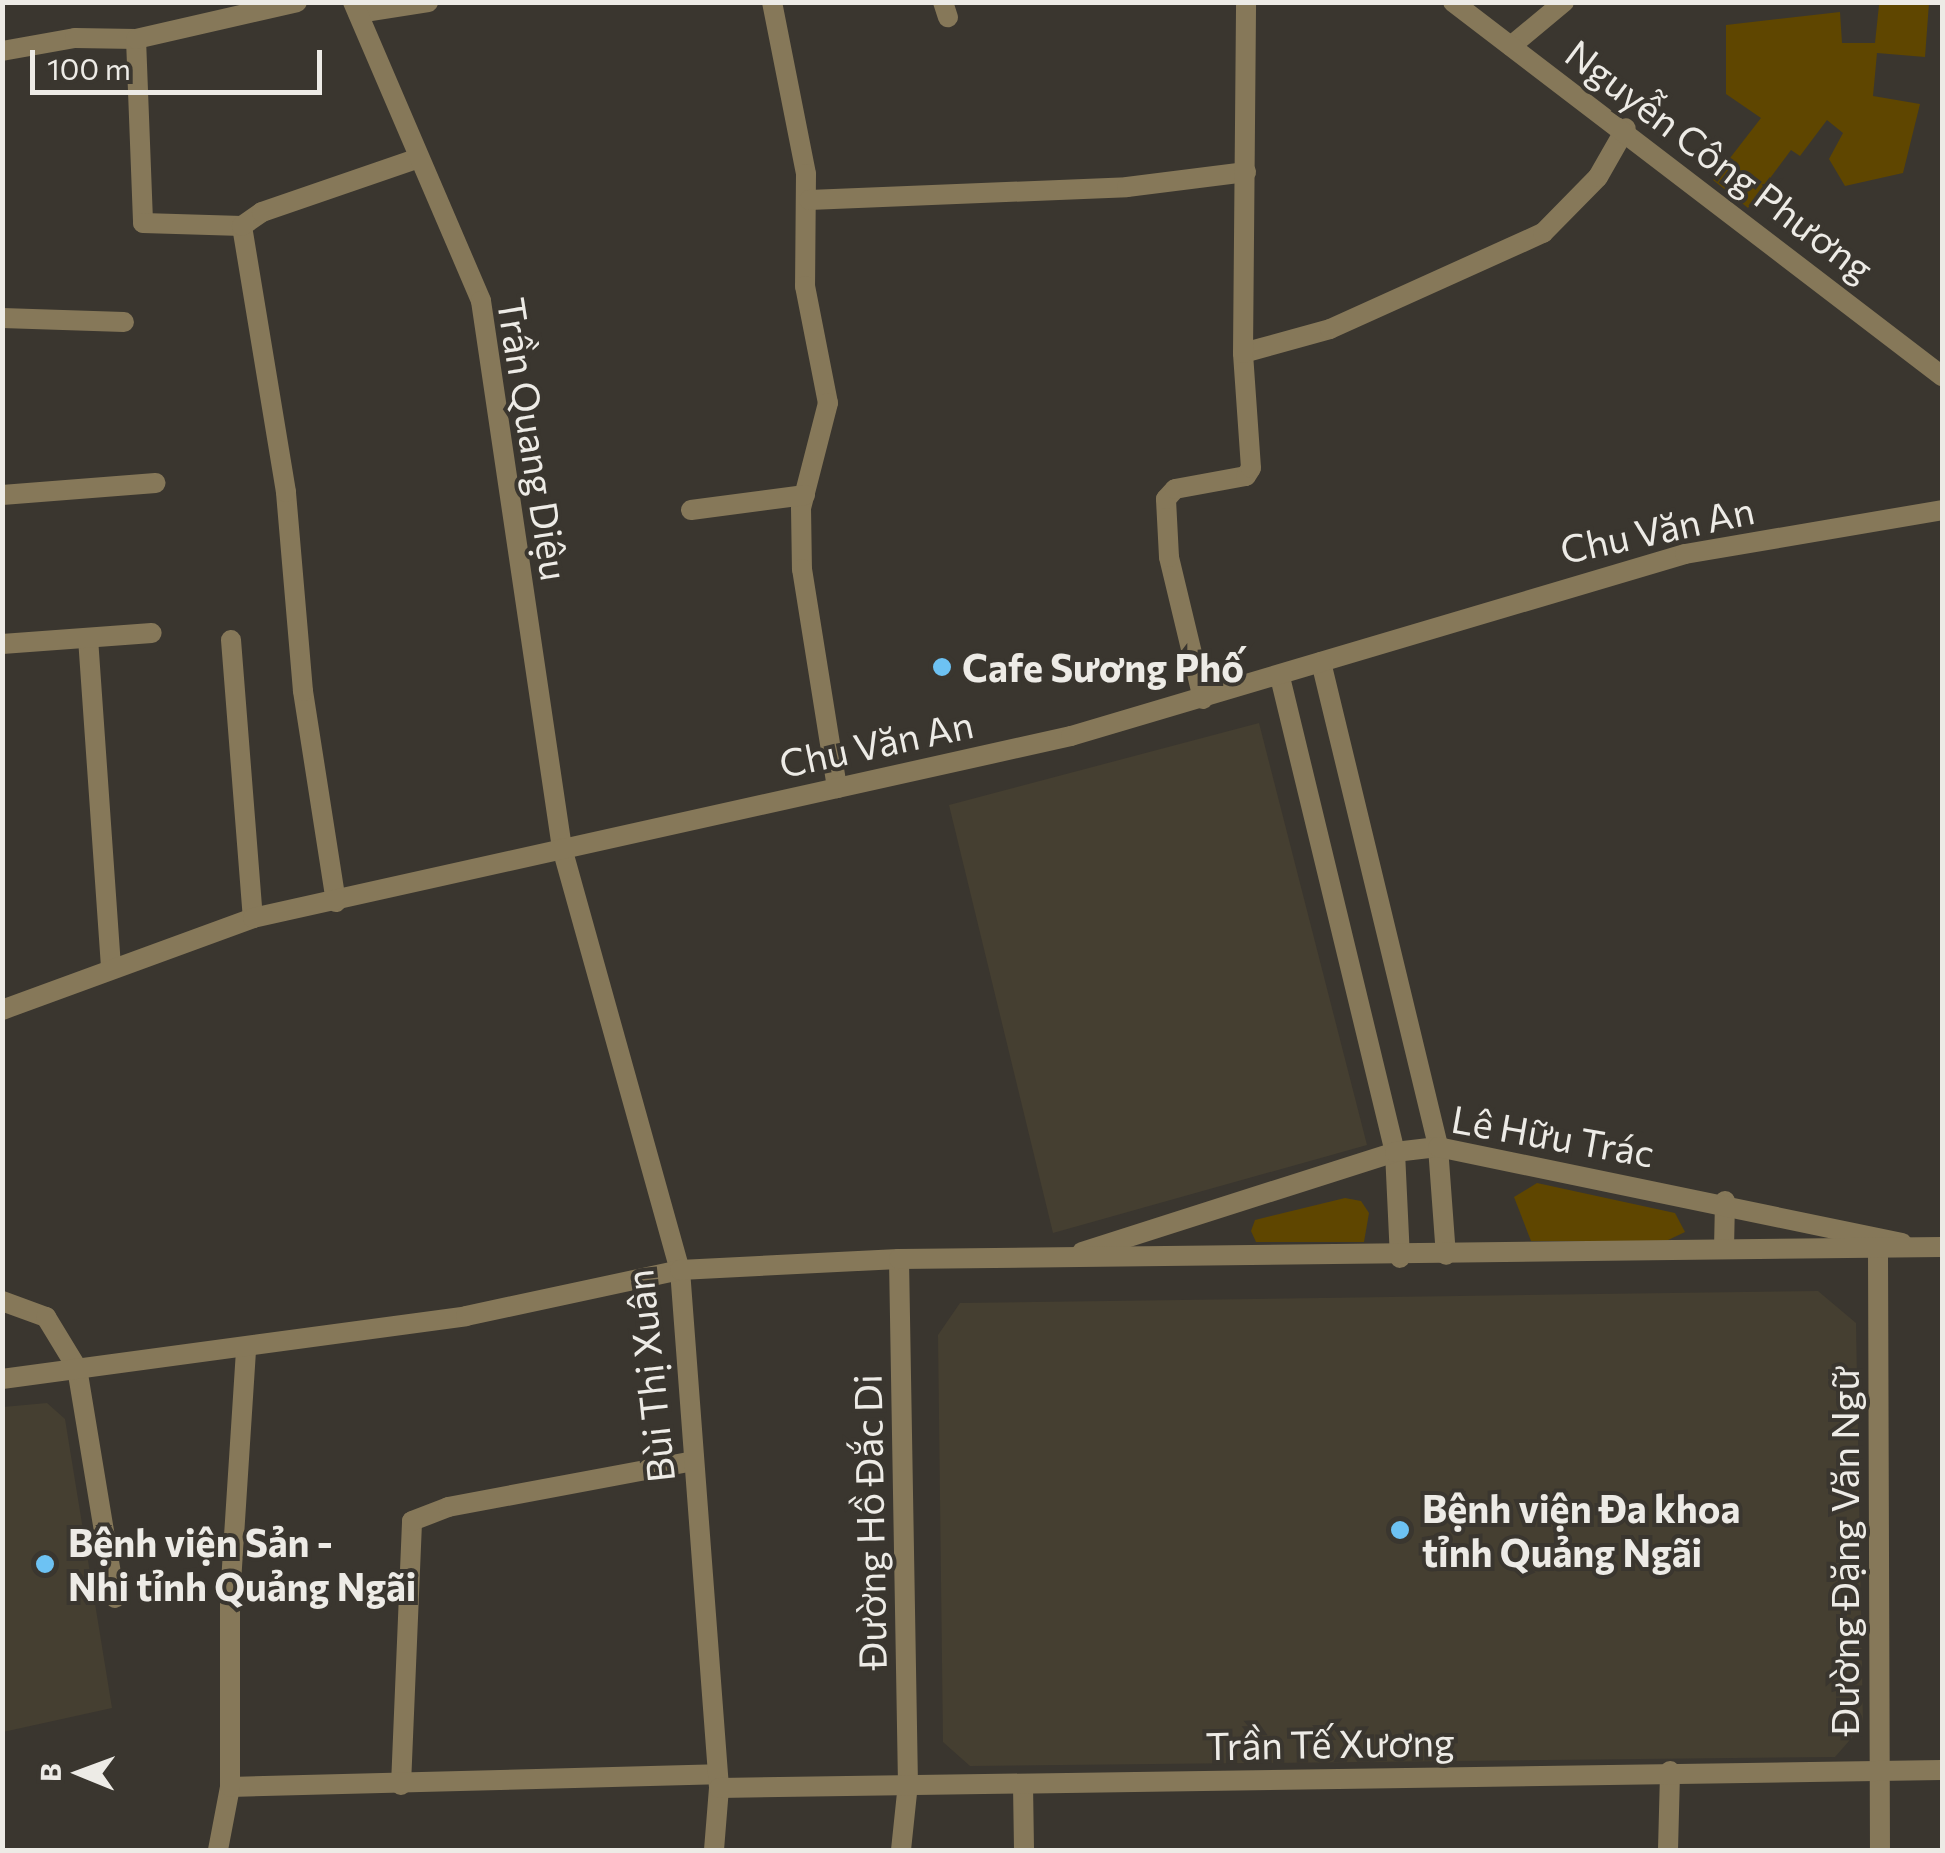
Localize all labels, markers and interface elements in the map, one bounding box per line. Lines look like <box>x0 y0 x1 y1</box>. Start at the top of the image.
scale bar <box>35 30 328 92</box>
street label: Nguyễn Công Phương <box>1557 30 1883 290</box>
text: 100 m <box>47 49 131 86</box>
street label: Trần Quang Diệu <box>489 294 579 584</box>
street label: Chu Văn An <box>1556 486 1758 572</box>
place label: Cafe Sương Phố <box>962 644 1244 690</box>
marker: Cafe Sương Phố <box>931 656 953 678</box>
street label: Chu Văn An <box>775 700 977 786</box>
street label: Lê Hữu Trác <box>1448 1095 1658 1175</box>
street label: Bùi Thị Xuân <box>615 1267 683 1485</box>
street label: Đường Đặng Văn Ngữ <box>1821 1366 1867 1736</box>
street label: Đường Hồ Đắc Di <box>844 1374 894 1670</box>
place label: Bệnh viện Đa khoa tỉnh Quảng Ngãi <box>1422 1485 1741 1575</box>
marker: Bệnh viện Đa khoa tỉnh Quảng Ngãi <box>1387 1517 1413 1543</box>
place label: Bệnh viện Sản - Nhi tỉnh Quảng Ngãi <box>68 1519 416 1608</box>
marker: Bệnh viện Sản - Nhi tỉnh Quảng Ngãi <box>32 1551 58 1577</box>
street label: Trần Tế Xương <box>1205 1718 1455 1768</box>
north arrow <box>30 1723 130 1823</box>
text: B <box>33 1763 67 1782</box>

